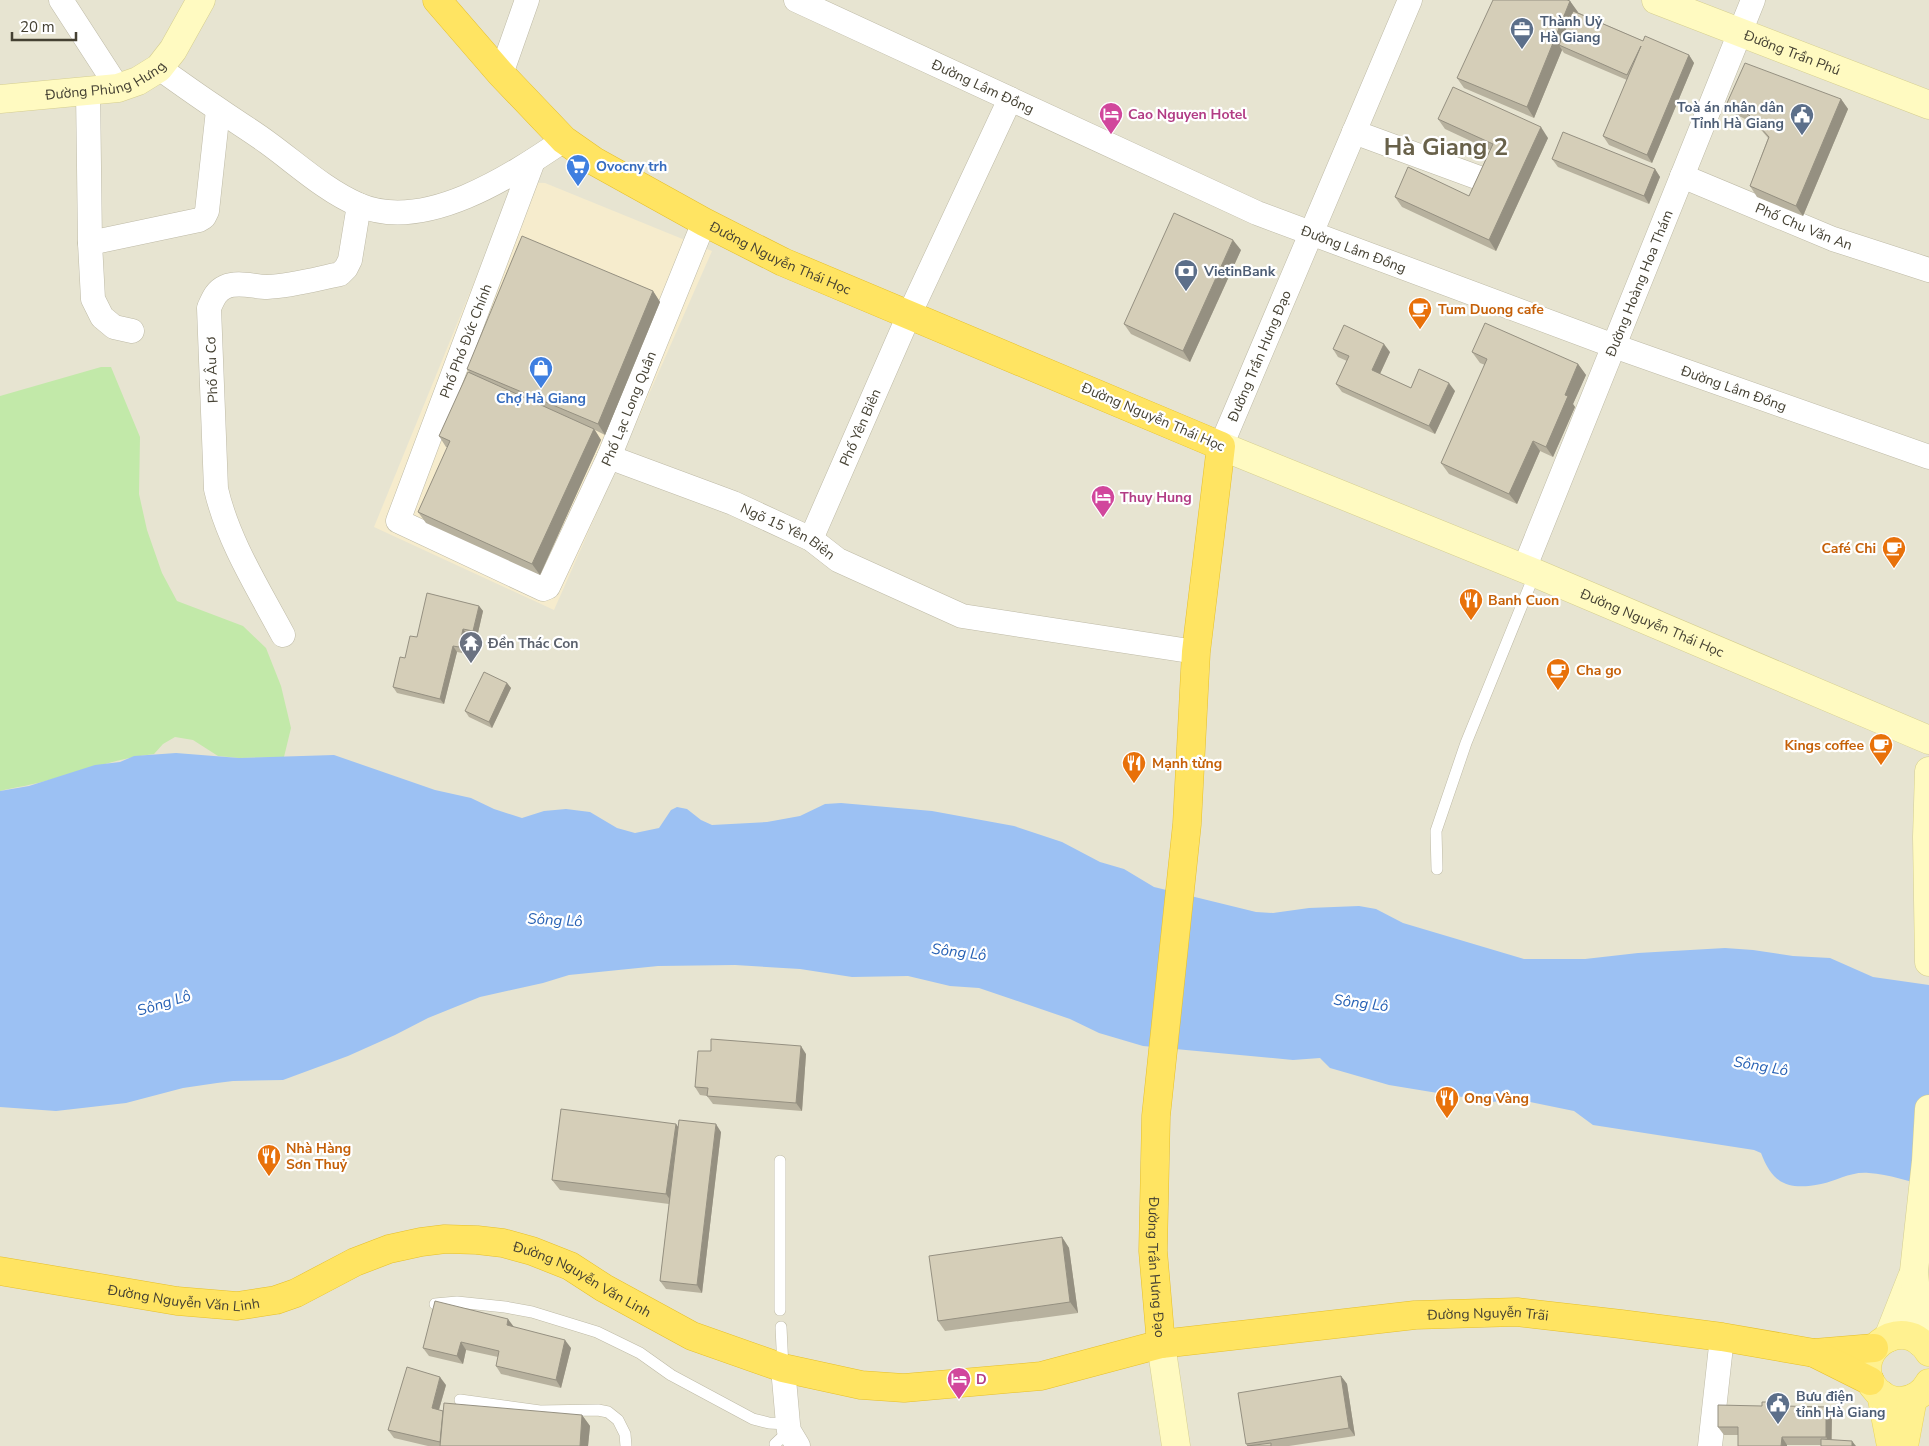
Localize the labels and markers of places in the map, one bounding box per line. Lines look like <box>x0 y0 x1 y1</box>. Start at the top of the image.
place label: Thành Uỷ Hà Giang <box>1540 12 1603 47</box>
office icon: Thành Uỷ Hà Giang <box>1509 16 1535 50</box>
place label: Toà án nhân dân Tỉnh Hà Giang <box>1677 98 1784 133</box>
hotel icon: Cao Nguyen Hotel <box>1098 101 1124 135</box>
public building icon: Toà án nhân dân Tỉnh Hà Giang <box>1789 102 1815 136</box>
place label: Cao Nguyen Hotel <box>1128 105 1247 124</box>
supermarket icon: Ovocny trh <box>565 153 591 187</box>
place label: Ovocny trh <box>596 157 667 176</box>
bank icon: VietinBank <box>1173 258 1199 292</box>
place label: VietinBank <box>1203 262 1276 281</box>
cafe icon: Tum Duong cafe <box>1407 296 1433 330</box>
place label: Tum Duong cafe <box>1438 300 1544 319</box>
shop icon: Chợ Hà Giang <box>528 355 554 389</box>
place label: Chợ Hà Giang <box>496 389 586 408</box>
hotel icon: Thuy Hung <box>1090 484 1116 518</box>
place label: Thuy Hung <box>1120 488 1192 507</box>
cafe icon: Café Chi <box>1881 535 1907 569</box>
place label: Café Chi <box>1822 539 1876 558</box>
restaurant icon: Banh Cuon <box>1458 587 1484 621</box>
place label: Banh Cuon <box>1488 591 1559 610</box>
temple icon: Đền Thác Con <box>458 630 484 664</box>
place label: Đền Thác Con <box>487 634 578 653</box>
cafe icon: Cha go <box>1545 657 1571 691</box>
place label: Cha go <box>1576 661 1622 680</box>
cafe icon: Kings coffee <box>1868 732 1894 766</box>
place label: Kings coffee <box>1785 736 1864 755</box>
restaurant icon: Mạnh từng <box>1121 750 1147 784</box>
place label: Mạnh từng <box>1152 754 1222 773</box>
restaurant icon: Ong Vàng <box>1434 1085 1460 1119</box>
place label: Ong Vàng <box>1464 1089 1529 1108</box>
place label: Nhà Hàng Sơn Thuỷ <box>286 1139 351 1174</box>
restaurant icon: Nhà Hàng Sơn Thuỷ <box>256 1143 282 1177</box>
hotel icon: D <box>946 1366 972 1400</box>
place label: D <box>976 1370 987 1389</box>
place label: Bưu điện tỉnh Hà Giang <box>1796 1387 1886 1422</box>
public building icon: Bưu điện tỉnh Hà Giang <box>1765 1391 1791 1425</box>

